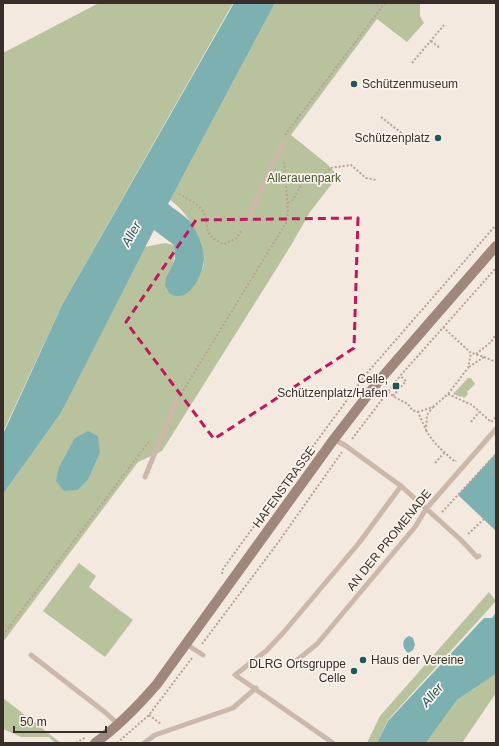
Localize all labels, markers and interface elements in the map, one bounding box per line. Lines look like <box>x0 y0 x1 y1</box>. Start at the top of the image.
place label: Schützenmuseum <box>362 77 458 91</box>
marker: Schützenmuseum <box>349 79 359 89</box>
place label: Schützenplatz <box>355 131 430 145</box>
marker: Schützenplatz <box>433 133 443 143</box>
park label: Allerauenpark <box>267 171 342 185</box>
water label: Aller <box>118 218 144 250</box>
place label: Celle, Schützenplatz/Hafen <box>277 372 388 400</box>
marker: Celle, Schützenplatz/Hafen <box>391 381 401 391</box>
street label: HAFENSTRASSE <box>250 444 318 530</box>
street label: AN DER PROMENADE <box>344 487 434 593</box>
place label: Haus der Vereine <box>371 653 464 667</box>
marker: Haus der Vereine <box>358 655 368 665</box>
place label: DLRG Ortsgruppe Celle <box>249 657 346 685</box>
marker: DLRG Ortsgruppe Celle <box>349 666 359 676</box>
water label: Aller <box>417 680 447 711</box>
scale bar <box>14 708 106 734</box>
text: 50 m <box>20 715 47 729</box>

